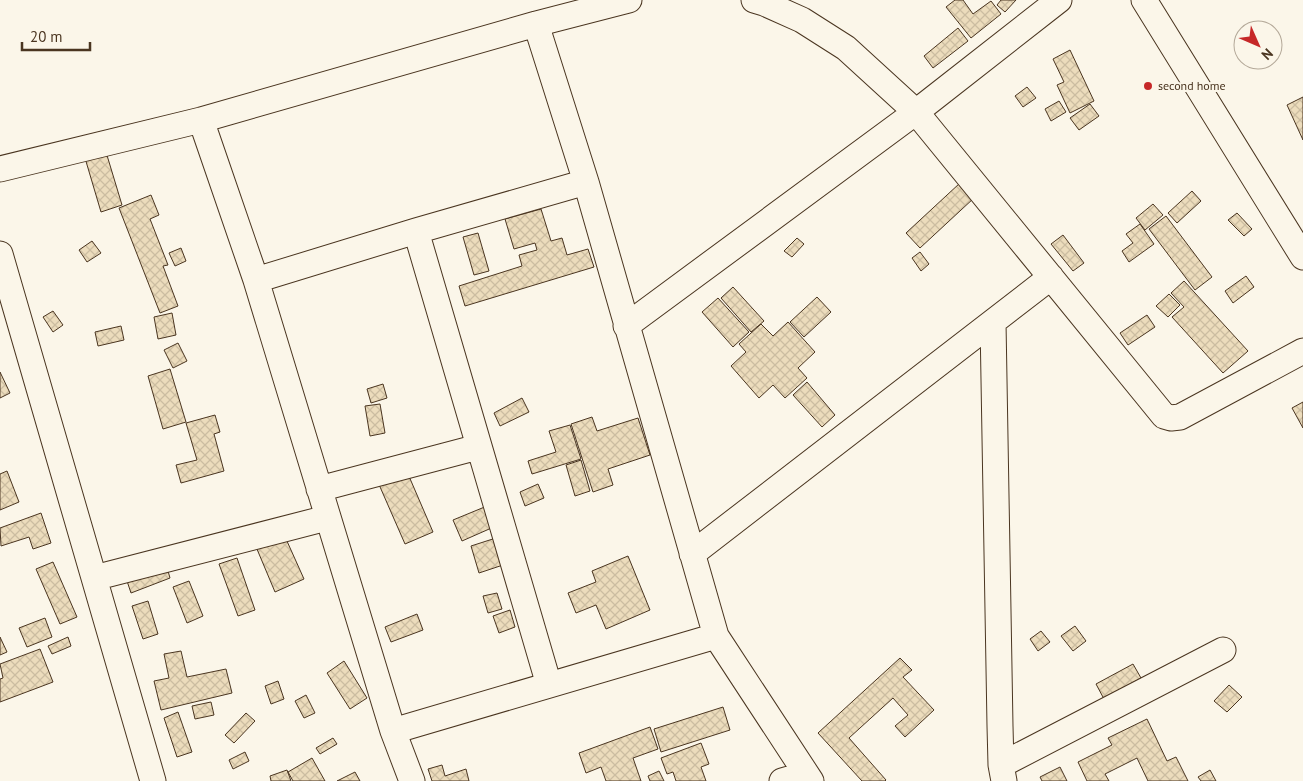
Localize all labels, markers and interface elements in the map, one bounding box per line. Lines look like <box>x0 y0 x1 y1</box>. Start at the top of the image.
scale bar <box>22 20 90 52</box>
north arrow <box>1233 20 1283 70</box>
text: 20 m <box>30 27 63 46</box>
text: N <box>1258 45 1277 64</box>
place label: second home <box>1158 78 1226 93</box>
marker: second home <box>1142 80 1154 92</box>

